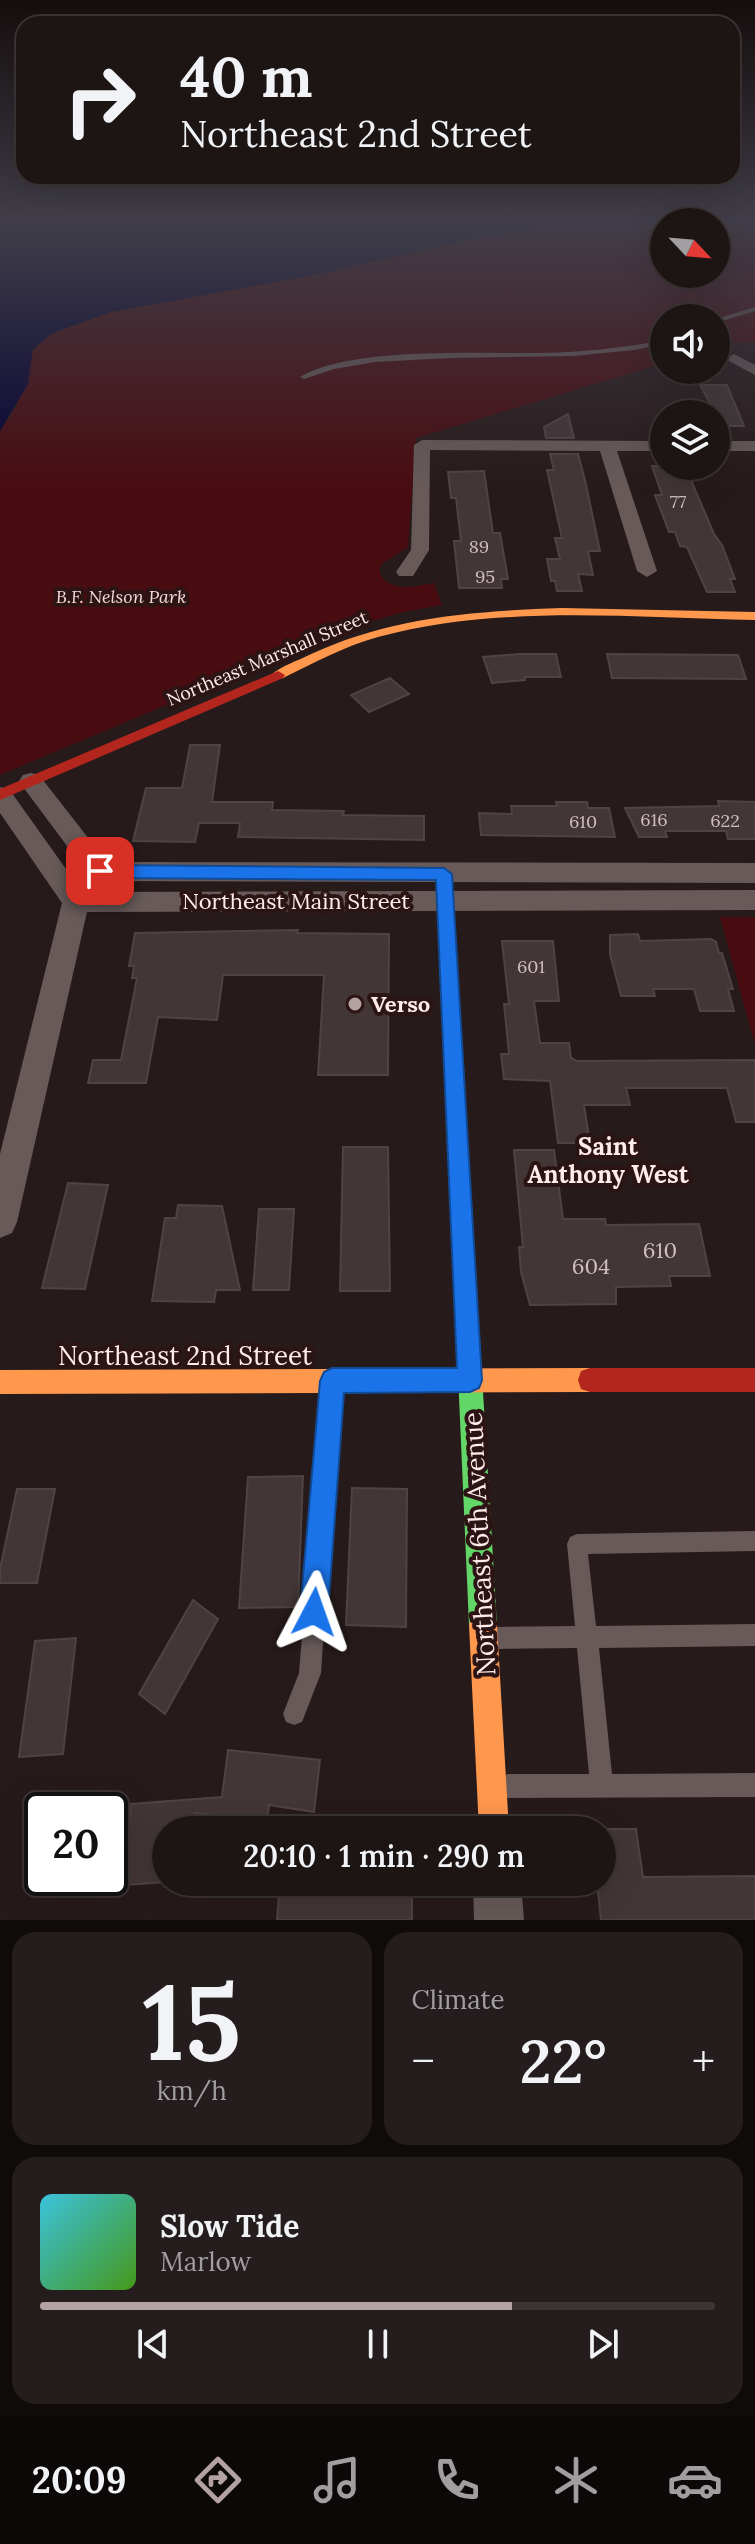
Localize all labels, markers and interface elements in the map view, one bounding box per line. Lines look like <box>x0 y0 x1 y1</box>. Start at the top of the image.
text: 40 m <box>180 41 313 112</box>
icon: right <box>48 48 152 152</box>
text: Northeast 2nd Street <box>180 111 532 157</box>
north arrow <box>650 208 730 288</box>
map controls <box>650 208 730 480</box>
button: sound <box>650 304 730 384</box>
button: layers <box>650 400 730 480</box>
house number: 77 <box>670 490 686 513</box>
house number: 89 <box>469 535 489 558</box>
house number: 95 <box>475 565 495 588</box>
park label: B.F. Nelson Park <box>56 585 186 608</box>
street label: Northeast Marshall Street <box>163 605 371 711</box>
house number: 616 <box>640 808 668 831</box>
house number: 622 <box>710 809 740 832</box>
house number: 610 <box>569 810 597 833</box>
pin <box>66 837 134 905</box>
icon: arrive <box>78 849 122 893</box>
street label: Northeast Main Street <box>182 887 410 915</box>
house number: 601 <box>517 955 545 978</box>
place label: Verso <box>371 990 430 1018</box>
marker: Verso <box>346 995 364 1013</box>
district label: Saint Anthony West <box>527 1131 690 1190</box>
house number: 610 <box>643 1236 677 1264</box>
house number: 604 <box>572 1252 610 1280</box>
street label: Northeast 2nd Street <box>58 1339 312 1372</box>
street label: Northeast 6th Avenue <box>456 1411 502 1677</box>
position arrow <box>272 1570 356 1654</box>
speed limit sign: 20 <box>24 1792 128 1896</box>
text: 20:10 · 1 min · 290 m <box>243 1837 525 1875</box>
text: 15 <box>143 1955 241 2088</box>
text: Climate <box>412 1983 505 2016</box>
text: 22° <box>520 2023 607 2099</box>
text: − <box>412 2033 435 2089</box>
text: + <box>692 2033 715 2089</box>
text: km/h <box>157 2074 227 2107</box>
text: Slow Tide <box>160 2207 299 2245</box>
text: Marlow <box>160 2245 251 2278</box>
icon: previous <box>131 2322 175 2366</box>
icon: pause <box>356 2322 400 2366</box>
icon: next <box>581 2322 625 2366</box>
icon: directions <box>190 2452 246 2508</box>
icon: music <box>309 2452 365 2508</box>
icon: phone <box>429 2452 485 2508</box>
icon: climate <box>548 2452 604 2508</box>
icon: car <box>667 2452 723 2508</box>
text: 20:09 <box>32 2457 126 2503</box>

